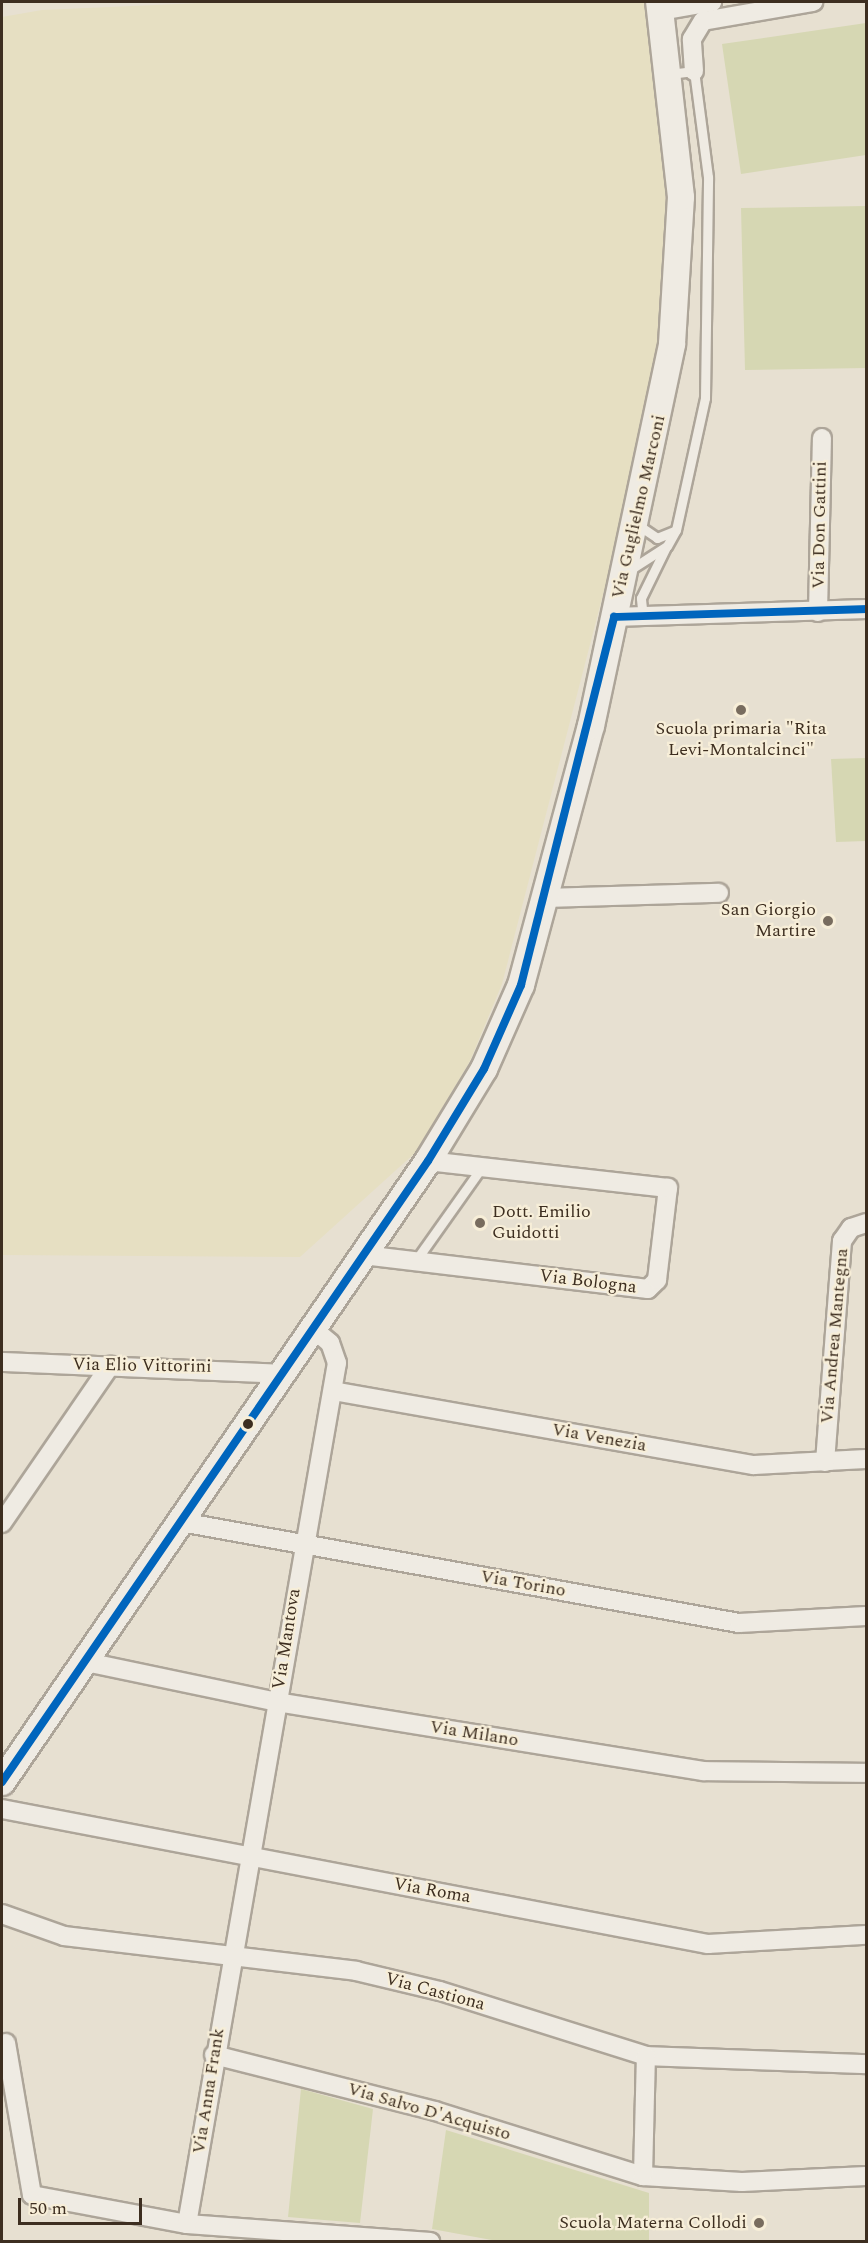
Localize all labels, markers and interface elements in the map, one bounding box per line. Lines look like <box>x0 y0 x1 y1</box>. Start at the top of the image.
street label: Via Guglielmo Marconi <box>607 413 671 601</box>
street label: Via Don Gattini <box>808 461 832 589</box>
marker: Scuola primaria "Rita Levi-Montalcinci" <box>734 703 748 717</box>
place label: Scuola primaria "Rita Levi-Montalcinci" <box>655 719 827 762</box>
place label: San Giorgio Martire <box>721 900 816 942</box>
marker: San Giorgio Martire <box>821 914 835 928</box>
place label: Dott. Emilio Guidotti <box>492 1202 591 1244</box>
marker: Dott. Emilio Guidotti <box>473 1216 487 1230</box>
street label: Via Andrea Mantegna <box>817 1247 853 1425</box>
street label: Via Bologna <box>538 1265 638 1299</box>
street label: Via Elio Vittorini <box>72 1354 212 1378</box>
unlabelled marker <box>242 1418 254 1430</box>
street label: Via Venezia <box>550 1419 648 1457</box>
street label: Via Torino <box>479 1566 567 1602</box>
street label: Via Mantova <box>268 1587 306 1691</box>
street label: Via Milano <box>428 1716 520 1752</box>
street label: Via Roma <box>392 1874 472 1908</box>
street label: Via Castiona <box>383 1968 487 2016</box>
street label: Via Anna Frank <box>188 2027 230 2155</box>
street label: Via Salvo D'Acquisto <box>345 2078 513 2146</box>
scale bar <box>21 2186 146 2224</box>
text: 50 m <box>29 2195 67 2222</box>
place label: Scuola Materna Collodi <box>559 2212 747 2234</box>
marker: Scuola Materna Collodi <box>752 2216 766 2230</box>

